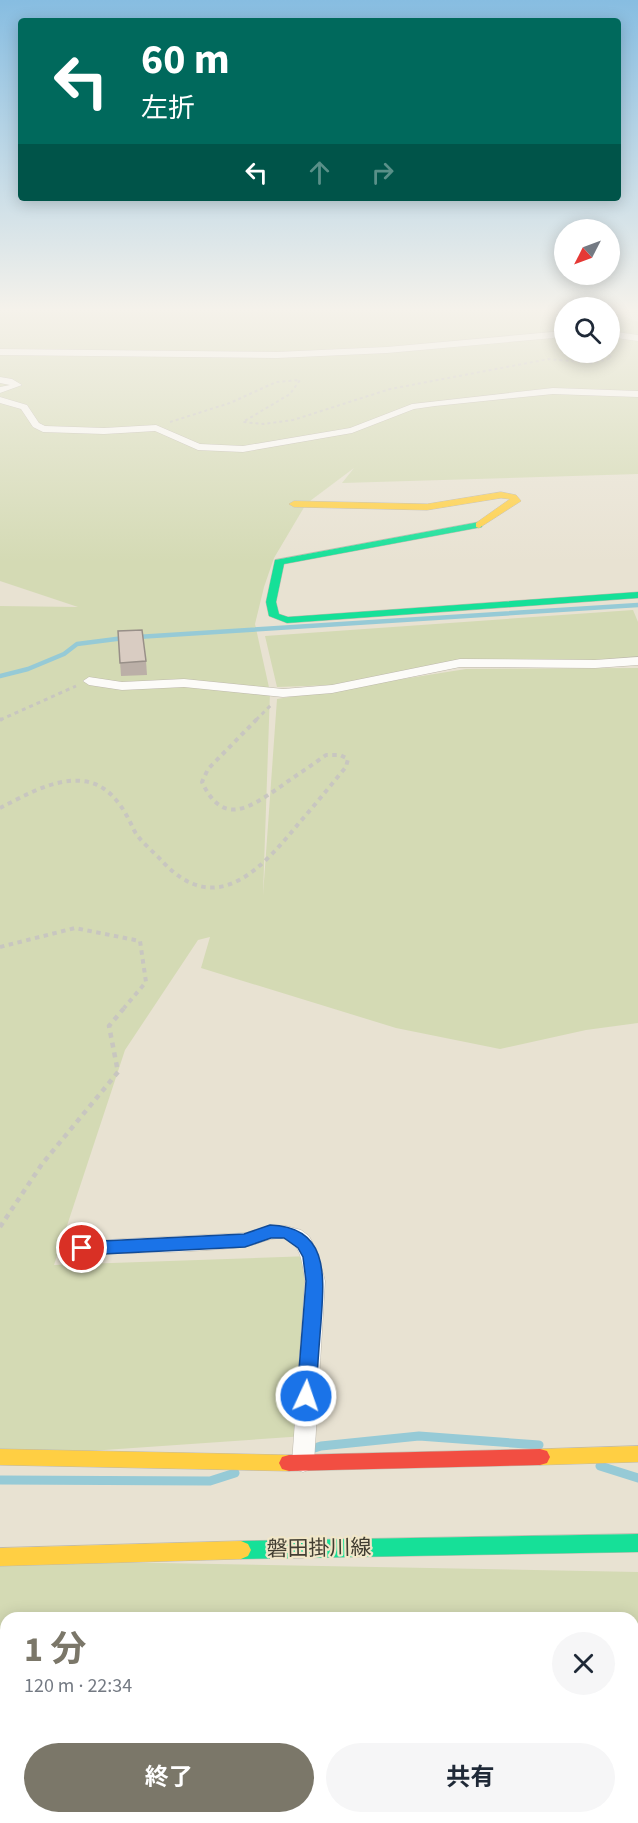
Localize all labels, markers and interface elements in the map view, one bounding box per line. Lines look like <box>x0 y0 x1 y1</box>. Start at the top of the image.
text: 60 m <box>141 30 230 90</box>
icon: left <box>42 42 120 120</box>
text: 左折 <box>141 89 195 128</box>
icon: left <box>240 156 273 189</box>
icon: ahead <box>303 156 336 189</box>
icon: right <box>366 156 399 189</box>
north arrow <box>554 219 620 285</box>
map controls <box>554 219 620 363</box>
button: search <box>554 297 620 363</box>
pin <box>56 1222 107 1273</box>
icon: arrive <box>65 1231 98 1264</box>
position arrow <box>274 1364 338 1428</box>
street label: 磐田掛川線 <box>266 1532 372 1564</box>
text: 1 分 <box>24 1624 86 1675</box>
button: close <box>552 1632 615 1695</box>
text: 120 m · 22:34 <box>24 1672 132 1700</box>
button: 終了 <box>24 1743 314 1812</box>
button: 共有 <box>326 1743 615 1812</box>

